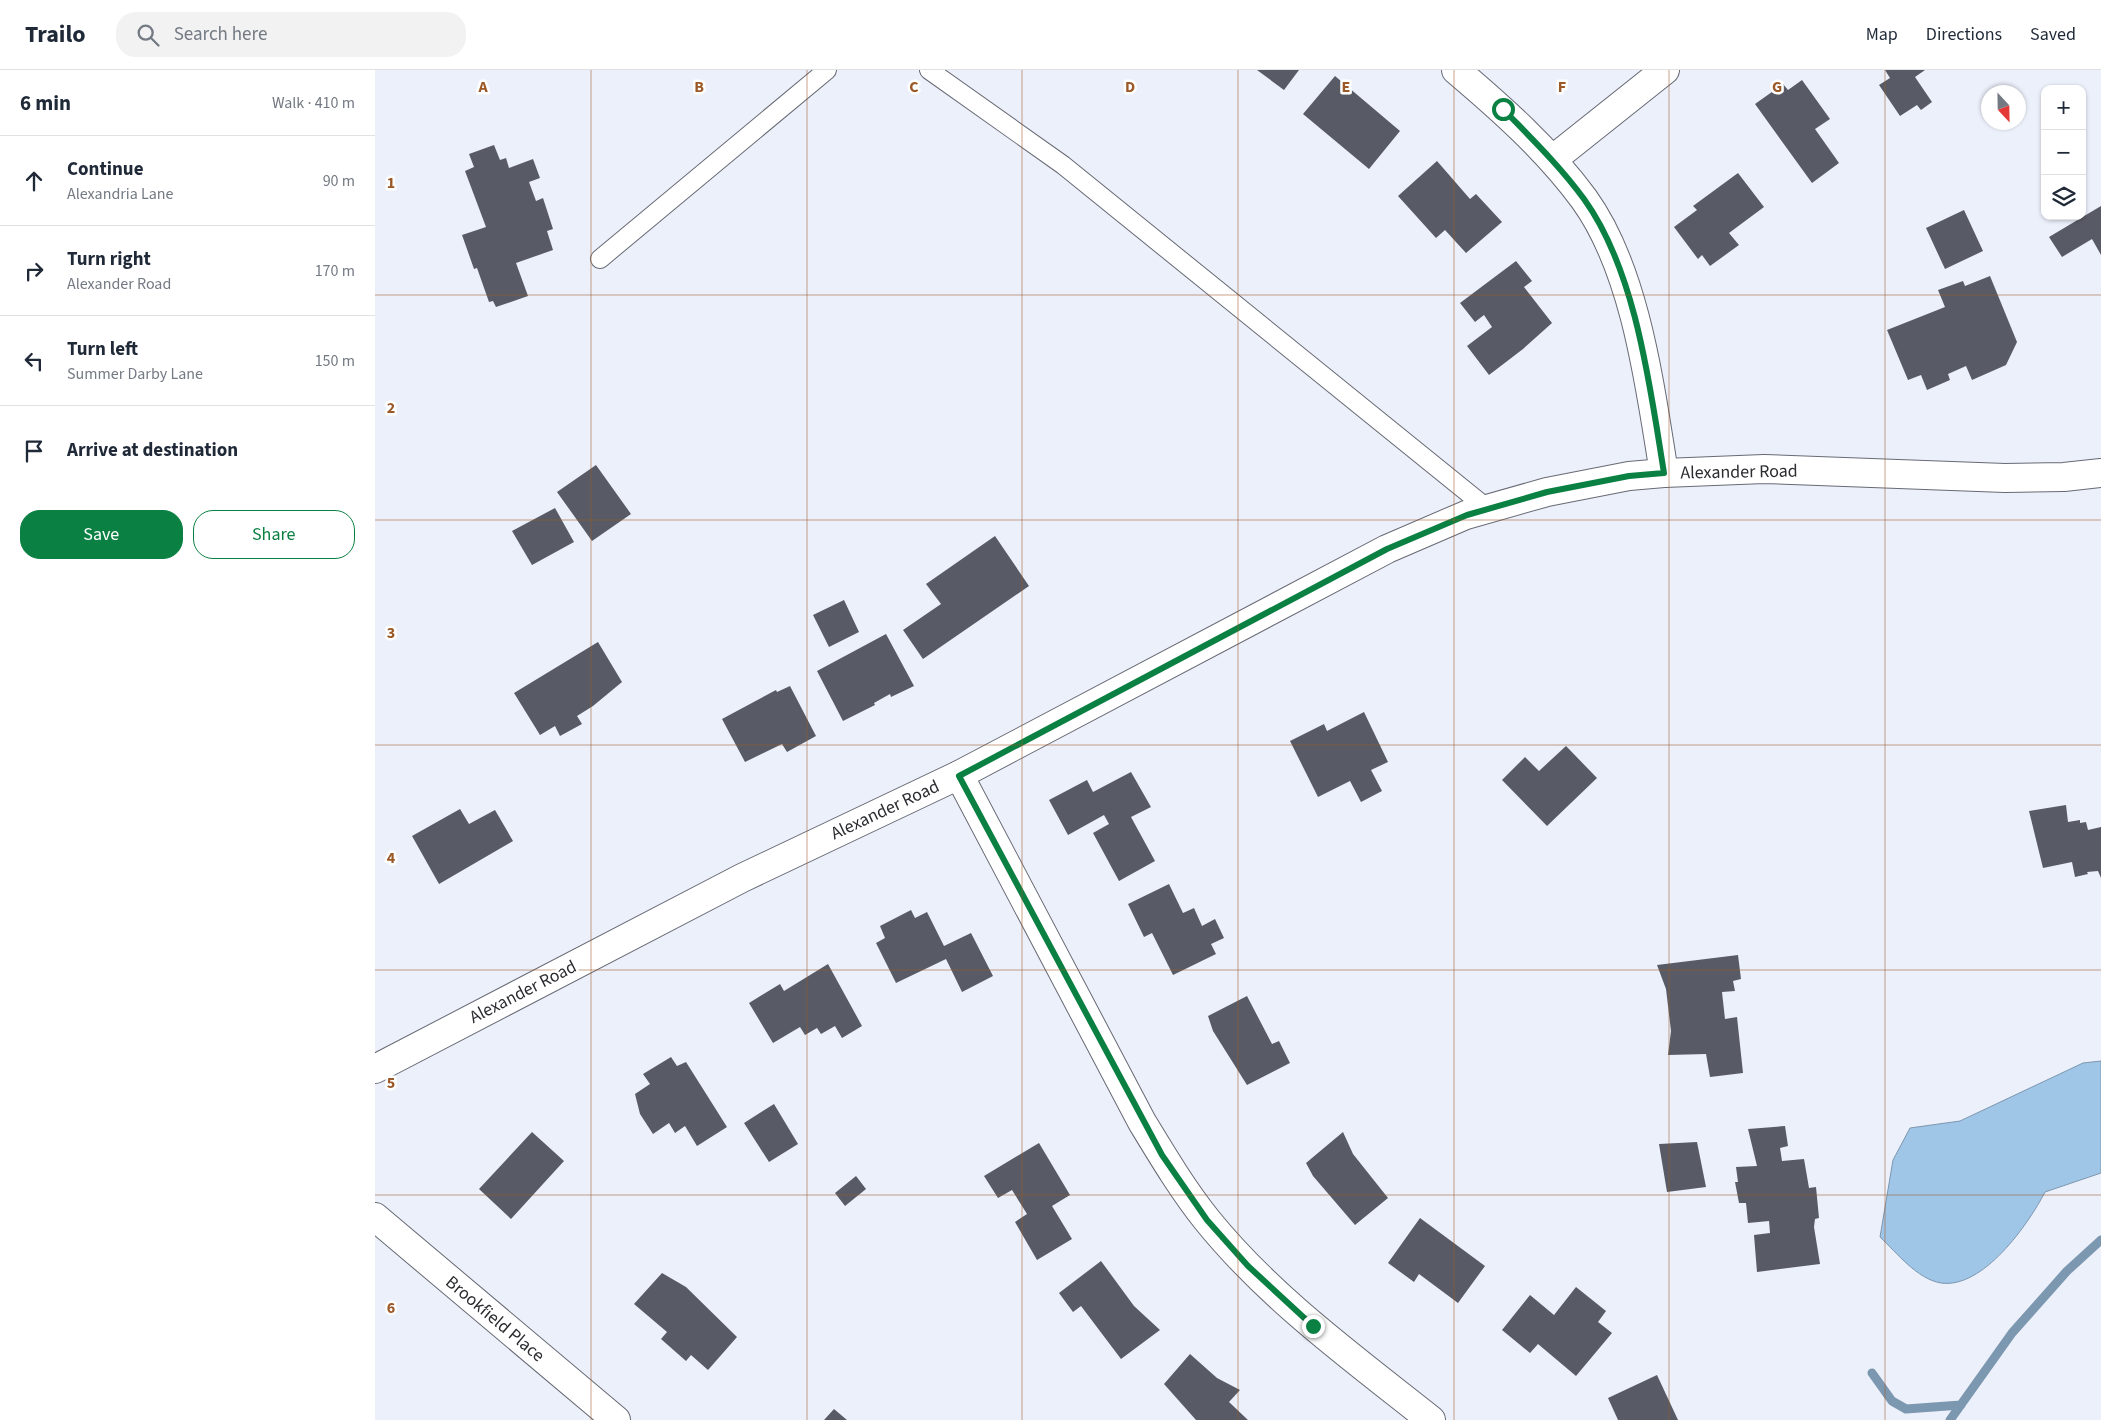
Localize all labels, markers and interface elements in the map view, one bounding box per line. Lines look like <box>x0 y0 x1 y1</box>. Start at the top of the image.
search box <box>116 12 466 57</box>
text: Trailo <box>25 17 86 52</box>
icon: search <box>134 21 162 49</box>
text: Search here <box>174 21 267 48</box>
text: Map <box>1866 22 1898 47</box>
text: Directions <box>1926 22 2002 47</box>
text: Saved <box>2030 22 2076 47</box>
text: A <box>477 76 488 98</box>
text: B <box>694 76 704 98</box>
text: C <box>909 76 919 98</box>
text: D <box>1125 76 1135 98</box>
text: E <box>1342 76 1350 98</box>
text: F <box>1558 76 1566 98</box>
text: G <box>1772 76 1782 98</box>
north arrow <box>1981 85 2026 130</box>
map controls <box>2041 85 2086 220</box>
button: + <box>2041 85 2086 130</box>
text: 6 min <box>20 88 71 118</box>
text: Walk · 410 m <box>272 92 355 114</box>
route start <box>1492 98 1515 121</box>
button: − <box>2041 130 2086 175</box>
text: Continue <box>67 156 144 183</box>
icon: ahead <box>20 167 48 195</box>
text: 90 m <box>323 170 355 192</box>
text: 1 <box>387 172 395 194</box>
button: layers <box>2041 175 2086 220</box>
text: Alexandria Lane <box>67 183 174 205</box>
text: Turn right <box>67 246 151 273</box>
icon: right <box>20 257 48 285</box>
text: 170 m <box>315 260 355 282</box>
text: Alexander Road <box>67 273 171 295</box>
text: Turn left <box>67 336 138 363</box>
icon: left <box>20 347 48 375</box>
text: 150 m <box>315 350 355 372</box>
text: Summer Darby Lane <box>67 363 203 385</box>
text: 2 <box>387 397 395 419</box>
icon: arrive <box>20 437 48 465</box>
text: Arrive at destination <box>67 437 238 464</box>
street label: Alexander Road <box>1680 458 1798 486</box>
button: Save <box>20 510 183 559</box>
button: Share <box>193 510 355 559</box>
text: 3 <box>387 622 395 644</box>
street label: Alexander Road <box>827 774 943 846</box>
text: 4 <box>387 847 396 869</box>
street label: Alexander Road <box>465 954 581 1030</box>
text: 5 <box>387 1072 395 1094</box>
street label: Brookfield Place <box>440 1270 550 1368</box>
text: 6 <box>387 1297 395 1319</box>
route end <box>1302 1315 1325 1338</box>

